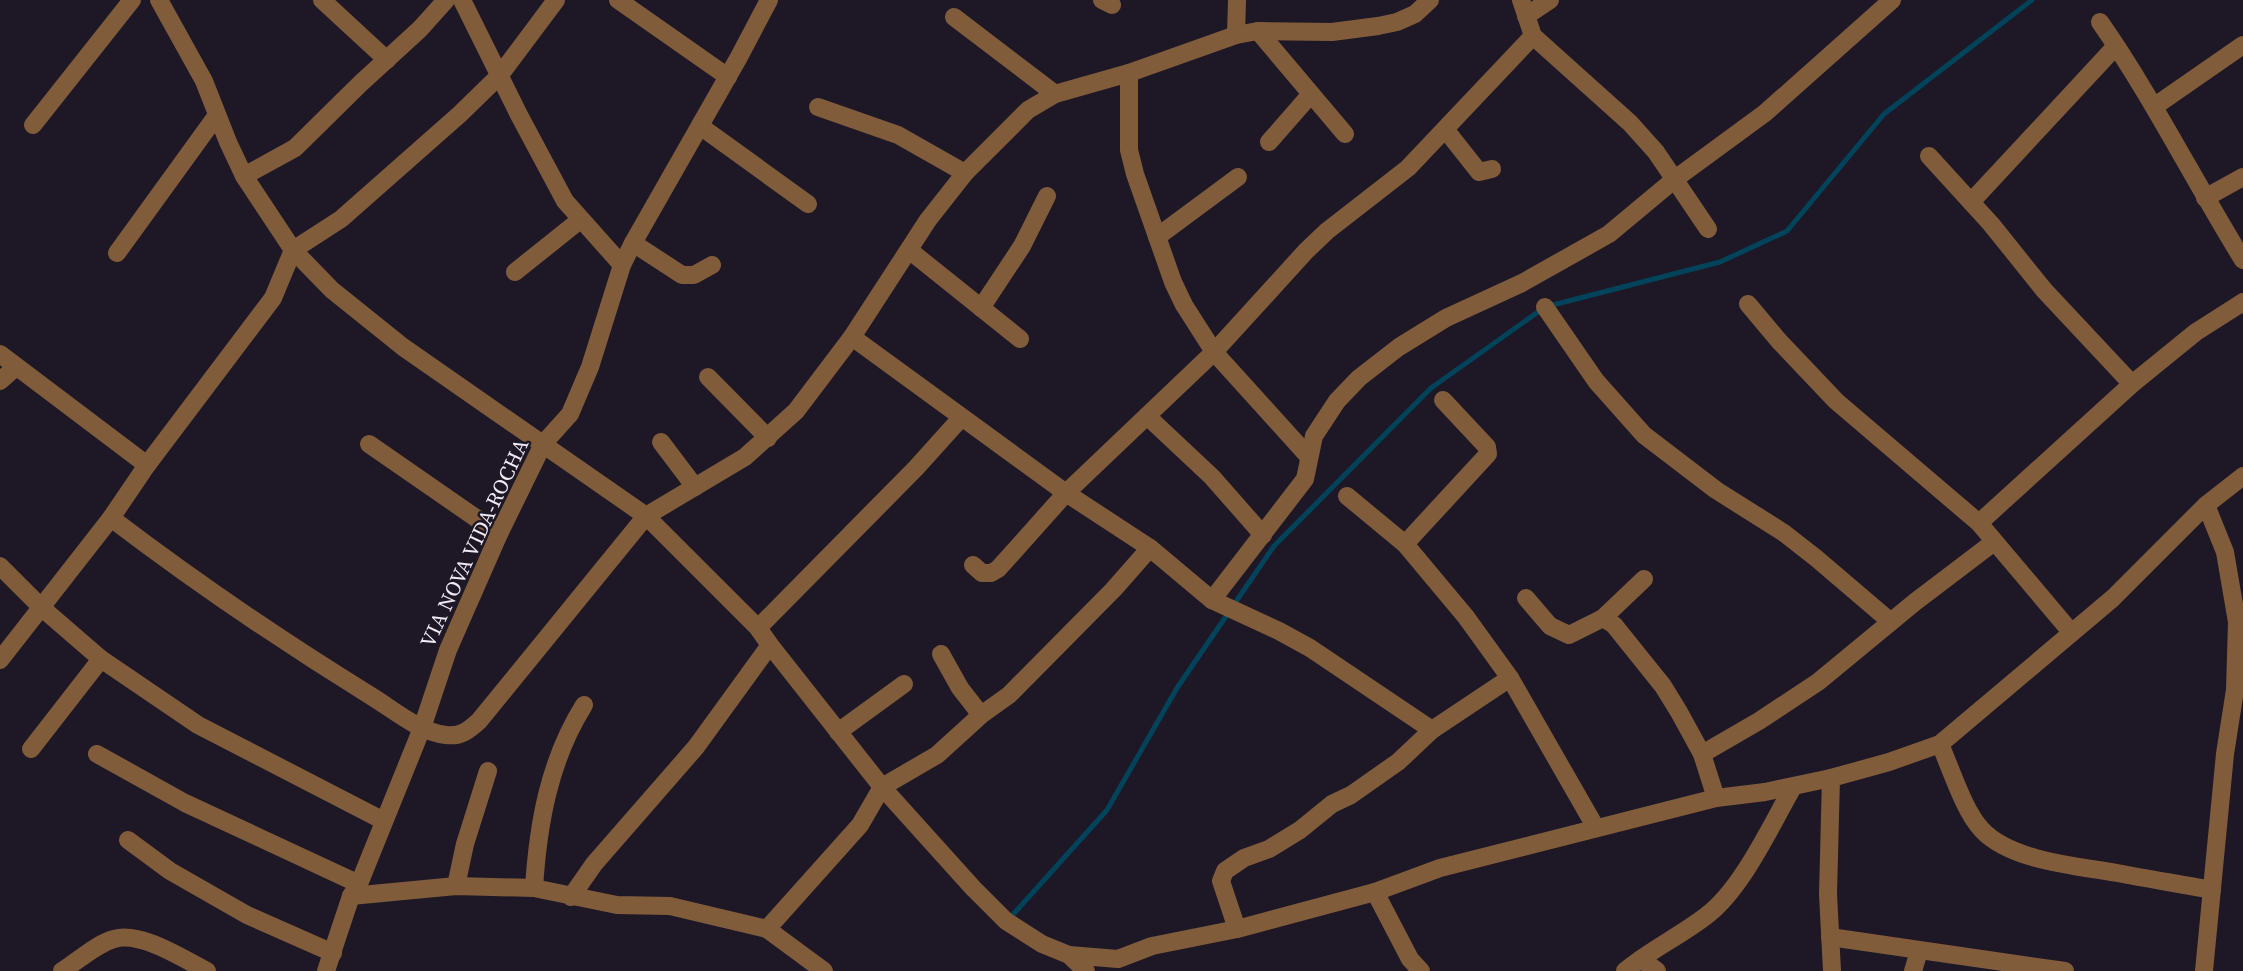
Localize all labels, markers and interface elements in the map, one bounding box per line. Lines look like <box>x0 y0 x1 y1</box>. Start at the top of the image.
street label: VIA NOVA VIDA-ROCHA <box>413 434 535 652</box>

